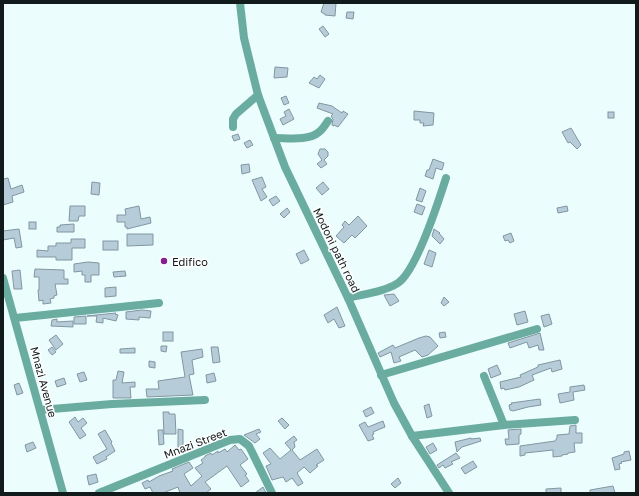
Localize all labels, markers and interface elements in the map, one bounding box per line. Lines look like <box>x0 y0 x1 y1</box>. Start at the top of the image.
street label: Modoni path road <box>311 206 363 294</box>
place label: Edifico <box>172 255 208 268</box>
marker: Edifico <box>159 256 169 266</box>
street label: Mnazi Avenue <box>28 345 60 419</box>
street label: Mnazi Street <box>162 425 228 461</box>

